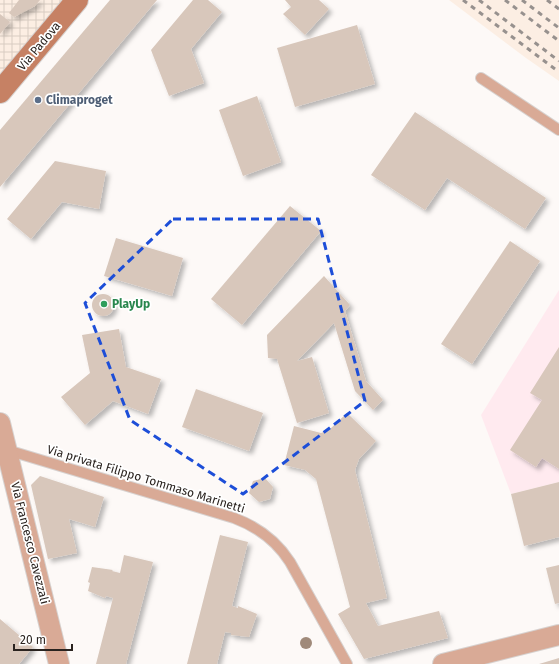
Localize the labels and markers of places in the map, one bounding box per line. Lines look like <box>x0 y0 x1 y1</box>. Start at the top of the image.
place label: Climaproget <box>46 93 113 107</box>
marker: Climaproget <box>33 95 43 105</box>
place label: PlayUp <box>112 297 150 311</box>
marker: PlayUp <box>99 299 109 309</box>

